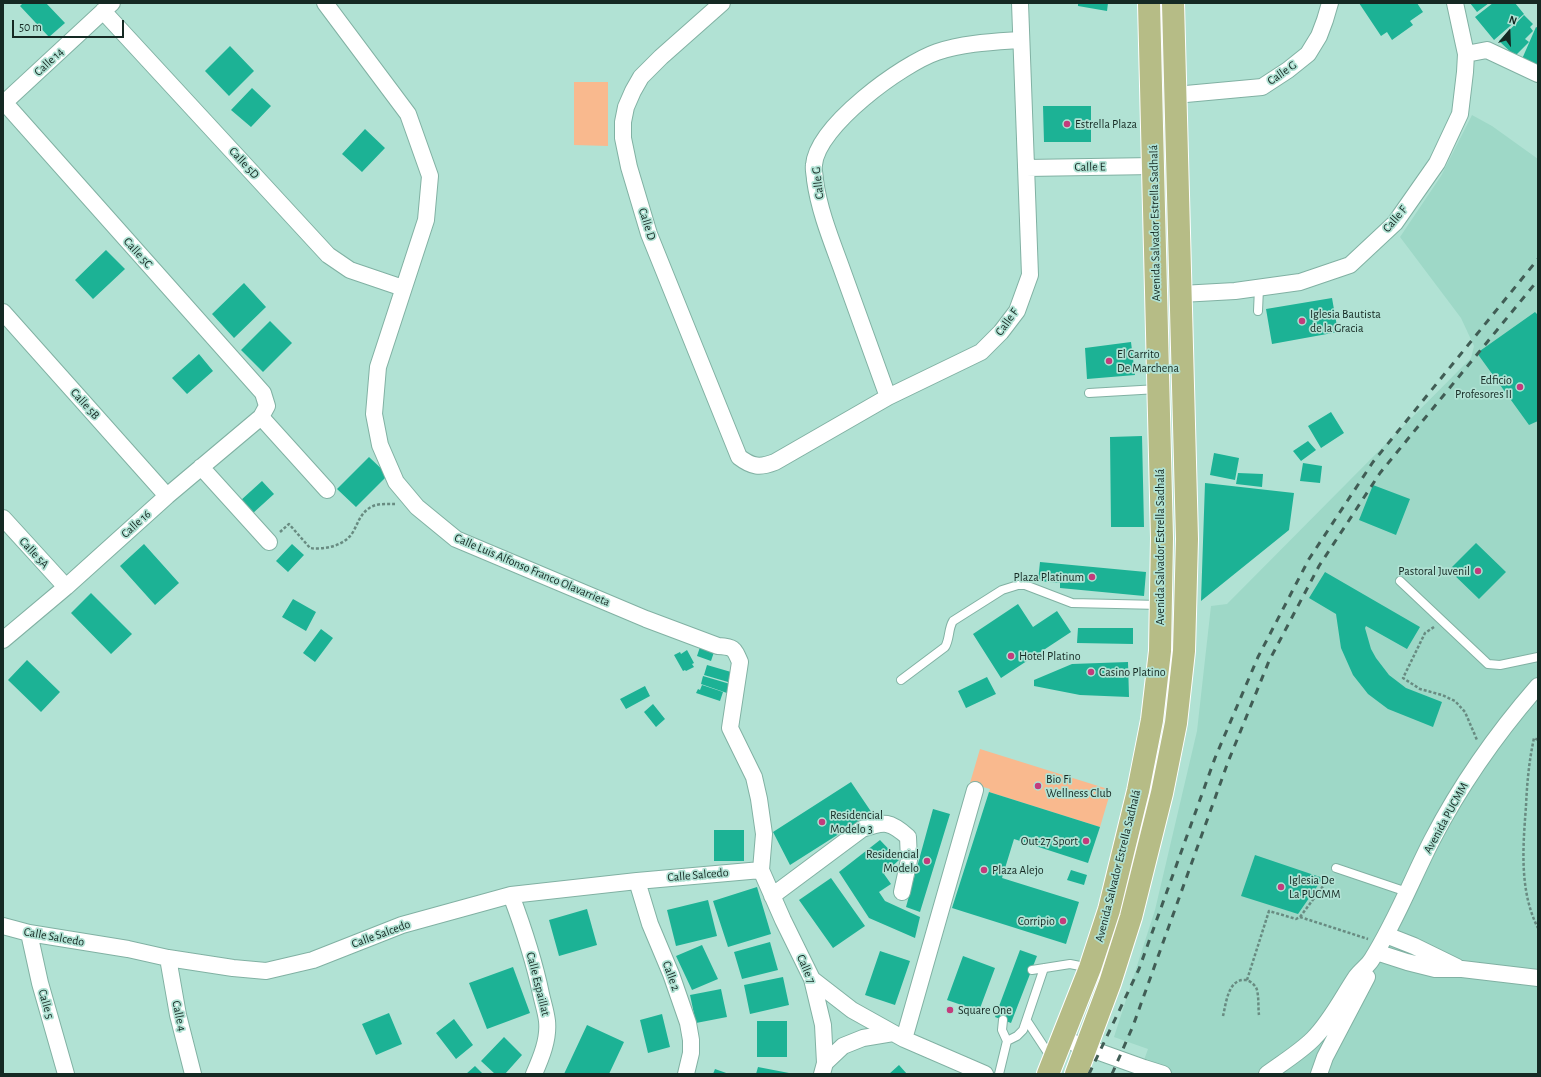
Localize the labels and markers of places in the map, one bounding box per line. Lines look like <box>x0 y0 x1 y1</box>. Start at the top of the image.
place label: Estrella Plaza <box>1075 117 1137 131</box>
marker: Estrella Plaza <box>1062 119 1072 129</box>
place label: Iglesia Bautista de la Gracia <box>1310 307 1381 335</box>
marker: Iglesia Bautista de la Gracia <box>1297 316 1307 326</box>
place label: El Carrito De Marchena <box>1117 347 1179 375</box>
marker: El Carrito De Marchena <box>1104 356 1114 366</box>
place label: Edficio Profesores II <box>1455 373 1512 401</box>
marker: Edficio Profesores II <box>1515 382 1525 392</box>
place label: Pastoral Juvenil <box>1398 564 1470 578</box>
marker: Pastoral Juvenil <box>1473 566 1483 576</box>
place label: Plaza Platinum <box>1014 570 1084 584</box>
marker: Plaza Platinum <box>1087 572 1097 582</box>
place label: Hotel Platino <box>1019 649 1081 663</box>
marker: Hotel Platino <box>1006 651 1016 661</box>
place label: Casino Platino <box>1099 665 1166 679</box>
marker: Casino Platino <box>1086 667 1096 677</box>
place label: Bio Fi Wellness Club <box>1046 772 1112 800</box>
marker: Bio Fi Wellness Club <box>1033 781 1043 791</box>
place label: Residencial Modelo 3 <box>830 808 883 836</box>
marker: Residencial Modelo 3 <box>817 817 827 827</box>
place label: Out 27 Sport <box>1021 834 1078 848</box>
marker: Out 27 Sport <box>1081 836 1091 846</box>
place label: Residencial Modelo <box>866 847 919 875</box>
marker: Residencial Modelo <box>922 856 932 866</box>
place label: Plaza Alejo <box>992 863 1044 877</box>
marker: Plaza Alejo <box>979 865 989 875</box>
place label: Iglesia De La PUCMM <box>1289 873 1340 901</box>
marker: Iglesia De La PUCMM <box>1276 882 1286 892</box>
place label: Corripio <box>1018 914 1055 928</box>
marker: Corripio <box>1058 916 1068 926</box>
place label: Square One <box>958 1003 1012 1017</box>
marker: Square One <box>945 1005 955 1015</box>

